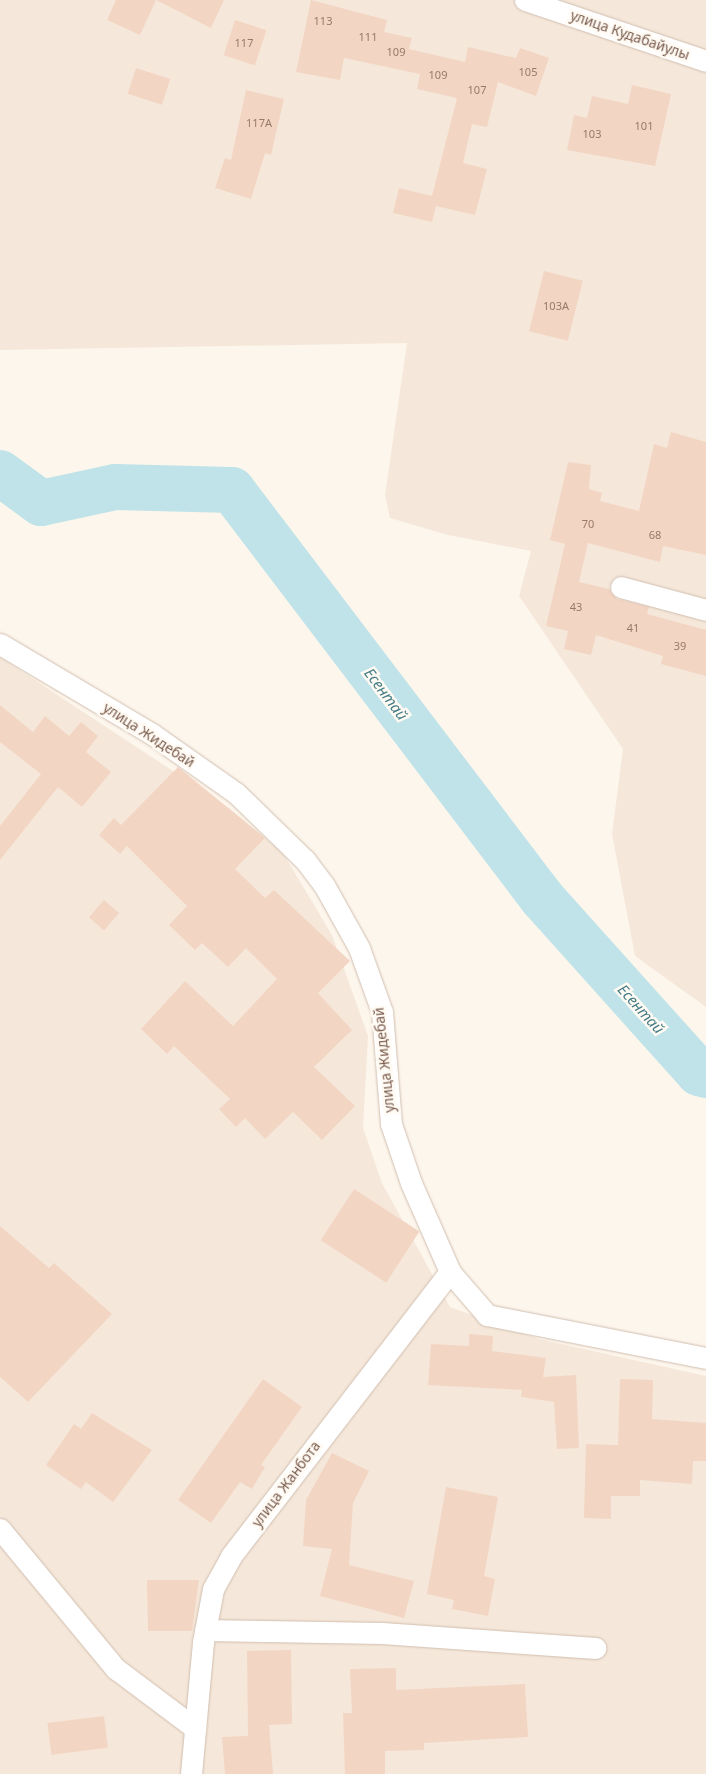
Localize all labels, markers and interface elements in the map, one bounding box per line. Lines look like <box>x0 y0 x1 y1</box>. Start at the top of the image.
street label: улица Кудабайулы <box>568 7 692 63</box>
house number: 113 <box>314 14 332 28</box>
house number: 111 <box>359 30 377 44</box>
house number: 117 <box>235 36 253 50</box>
house number: 109 <box>387 45 405 59</box>
house number: 105 <box>519 65 537 79</box>
house number: 109 <box>429 68 447 82</box>
house number: 107 <box>468 83 486 97</box>
house number: 117А <box>246 116 272 130</box>
house number: 101 <box>635 119 653 133</box>
house number: 103 <box>583 127 601 141</box>
house number: 103А <box>543 299 569 313</box>
house number: 70 <box>582 517 594 531</box>
house number: 68 <box>649 528 661 542</box>
house number: 43 <box>570 600 582 614</box>
house number: 41 <box>627 621 639 635</box>
house number: 39 <box>674 639 686 653</box>
water label: Есентай <box>361 665 411 723</box>
street label: улица Жидебай <box>100 699 198 771</box>
water label: Есентай <box>614 981 668 1037</box>
street label: улица Жидебай <box>370 1007 398 1113</box>
street label: улица Жанбота <box>248 1438 324 1530</box>

